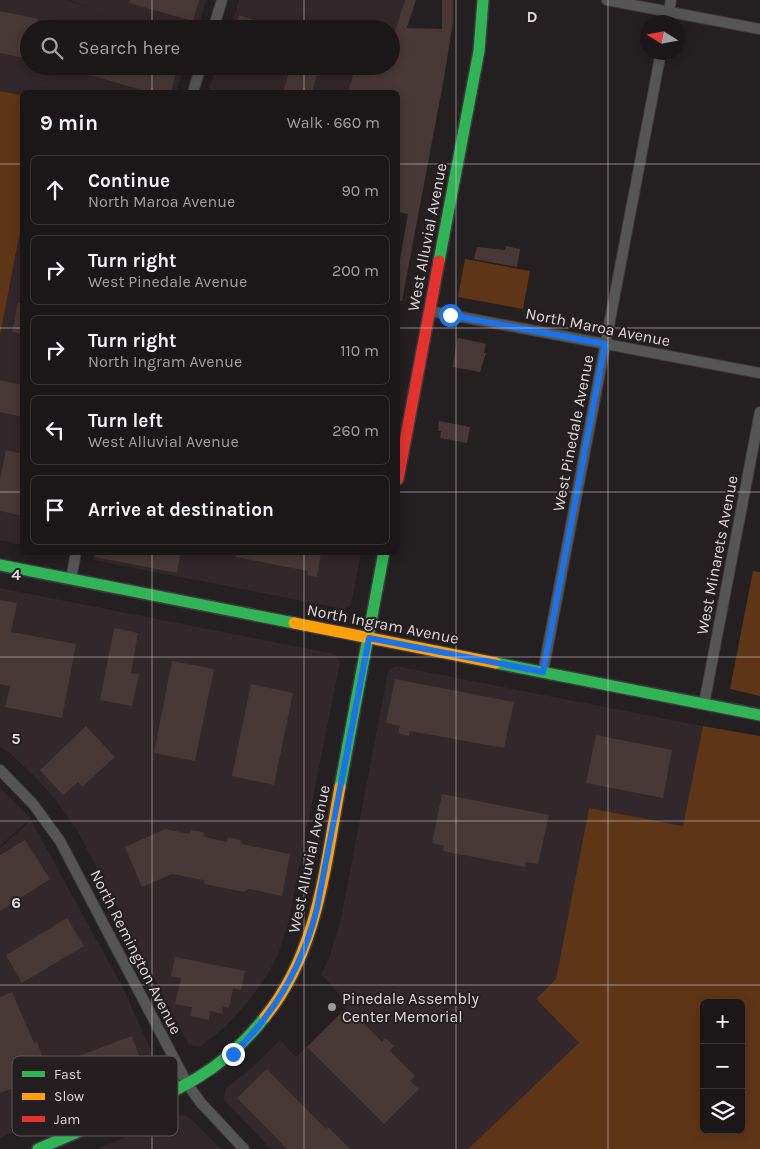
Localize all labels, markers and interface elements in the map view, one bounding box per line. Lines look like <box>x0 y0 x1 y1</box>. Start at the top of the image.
text: D <box>527 7 538 26</box>
north arrow <box>640 15 685 60</box>
search box <box>20 20 400 75</box>
icon: search <box>38 34 66 62</box>
text: Search here <box>78 37 180 59</box>
text: 9 min <box>40 111 98 135</box>
text: Walk · 660 m <box>287 113 380 132</box>
street label: West Alluvial Avenue <box>403 161 451 313</box>
text: Continue <box>88 170 170 192</box>
icon: ahead <box>41 176 69 204</box>
text: 90 m <box>341 181 379 200</box>
text: North Maroa Avenue <box>88 192 235 211</box>
text: Turn right <box>88 250 177 272</box>
icon: right <box>41 256 69 284</box>
text: 200 m <box>332 261 379 280</box>
text: West Pinedale Avenue <box>88 272 247 291</box>
route start <box>439 304 462 327</box>
street label: North Maroa Avenue <box>524 304 672 350</box>
text: Turn right <box>88 330 177 352</box>
icon: right <box>41 336 69 364</box>
text: 110 m <box>340 341 379 360</box>
text: North Ingram Avenue <box>88 352 242 371</box>
street label: West Pinedale Avenue <box>548 353 598 513</box>
text: Turn left <box>88 410 163 432</box>
icon: left <box>41 416 69 444</box>
text: 260 m <box>332 421 379 440</box>
text: West Alluvial Avenue <box>88 432 239 451</box>
street label: West Minarets Avenue <box>692 474 742 636</box>
icon: arrive <box>41 496 69 524</box>
text: Arrive at destination <box>88 499 274 521</box>
text: 4 <box>11 565 21 584</box>
street label: North Ingram Avenue <box>306 600 460 648</box>
text: 5 <box>11 729 21 748</box>
street label: West Alluvial Avenue <box>284 783 334 935</box>
street label: North Remington Avenue <box>86 866 186 1038</box>
text: 6 <box>11 893 21 912</box>
place label: Pinedale Assembly Center Memorial <box>342 989 479 1026</box>
map controls <box>700 999 745 1134</box>
button: + <box>700 999 745 1044</box>
marker: Pinedale Assembly Center Memorial <box>326 1001 338 1013</box>
route end <box>222 1043 245 1066</box>
button: − <box>700 1044 745 1089</box>
legend <box>12 1056 178 1136</box>
text: Fast <box>54 1066 81 1083</box>
text: Slow <box>54 1088 84 1105</box>
button: layers <box>700 1089 745 1134</box>
text: Jam <box>54 1111 80 1128</box>

